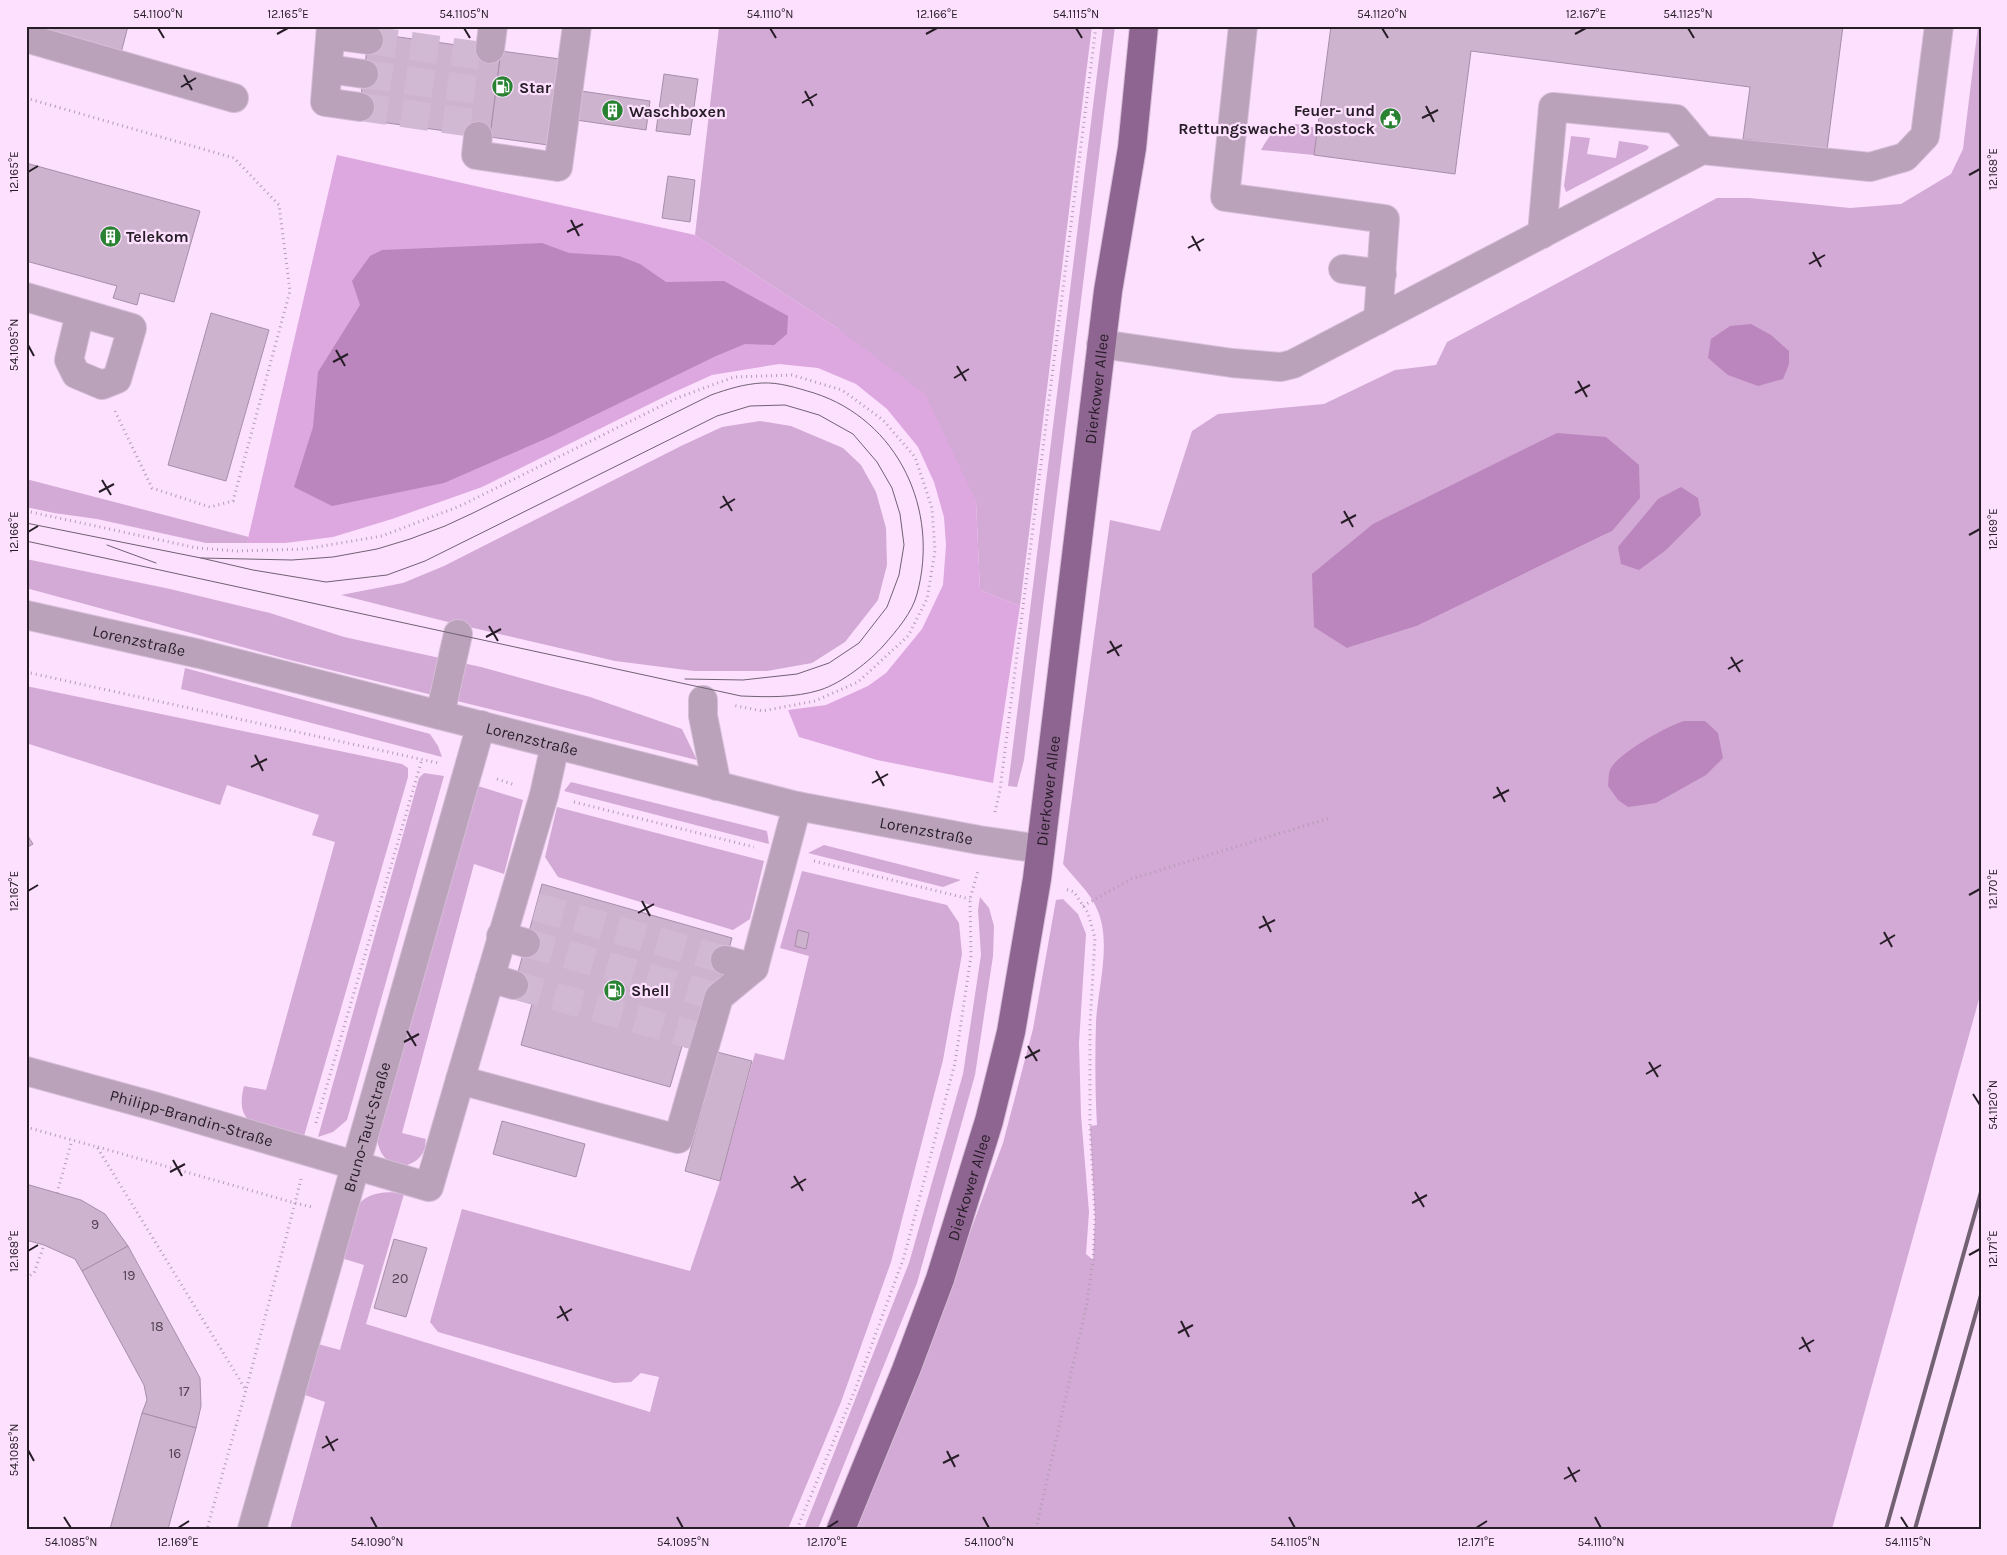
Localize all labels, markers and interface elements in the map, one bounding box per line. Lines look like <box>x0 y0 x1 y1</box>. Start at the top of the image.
text: 54.1100°N <box>133 7 183 21</box>
text: 12.165°E <box>267 7 309 21</box>
text: 54.1105°N <box>439 7 489 21</box>
text: 54.1110°N <box>747 7 793 21</box>
text: 12.166°E <box>916 7 958 21</box>
text: 54.1115°N <box>1053 7 1099 21</box>
text: 54.1120°N <box>1357 7 1407 21</box>
text: 12.167°E <box>1566 7 1606 21</box>
text: 54.1125°N <box>1663 7 1713 21</box>
fuel station icon: Star <box>491 75 515 99</box>
place label: Star <box>519 78 552 97</box>
building icon: Waschboxen <box>601 99 625 123</box>
place label: Feuer- und Rettungswache 3 Rostock <box>1178 101 1376 138</box>
place label: Waschboxen <box>629 102 726 121</box>
public building icon: Feuer- und Rettungswache 3 Rostock <box>1379 107 1403 131</box>
text: 12.168°E <box>1986 148 2000 190</box>
text: 12.165°E <box>7 151 21 193</box>
building icon: Telekom <box>98 224 122 248</box>
place label: Telekom <box>126 227 189 246</box>
text: 54.1095°N <box>7 319 21 371</box>
street label: Dierkower Allee <box>1081 333 1113 445</box>
text: 12.169°E <box>1986 508 2000 550</box>
text: 12.166°E <box>7 511 21 553</box>
street label: Lorenzstraße <box>91 621 187 660</box>
street label: Lorenzstraße <box>484 718 580 760</box>
street label: Dierkower Allee <box>1032 735 1064 847</box>
street label: Lorenzstraße <box>878 813 975 849</box>
text: 12.170°E <box>1986 869 2000 909</box>
text: 12.167°E <box>7 871 21 911</box>
fuel station icon: Shell <box>603 978 627 1002</box>
place label: Shell <box>631 981 669 1000</box>
street label: Bruno-Taut-Straße <box>339 1060 395 1194</box>
text: 54.1120°N <box>1986 1080 2000 1130</box>
street label: Philipp-Brandin-Straße <box>108 1086 275 1151</box>
street label: Dierkower Allee <box>943 1131 994 1243</box>
house number: 9 <box>91 1216 99 1233</box>
text: 12.168°E <box>7 1230 21 1272</box>
text: 12.171°E <box>1986 1230 2000 1268</box>
house number: 19 <box>123 1267 135 1284</box>
house number: 20 <box>392 1270 408 1287</box>
house number: 18 <box>150 1318 164 1335</box>
house number: 17 <box>178 1383 190 1400</box>
text: 54.1085°N <box>7 1423 21 1477</box>
house number: 16 <box>169 1445 181 1462</box>
text: 54.1085°N <box>44 1535 98 1549</box>
text: 12.169°E <box>157 1535 199 1549</box>
text: 54.1090°N <box>350 1535 404 1549</box>
text: 54.1095°N <box>657 1535 709 1549</box>
text: 12.170°E <box>807 1535 847 1549</box>
text: 54.1100°N <box>964 1535 1014 1549</box>
text: 54.1105°N <box>1270 1535 1320 1549</box>
text: 12.171°E <box>1457 1535 1495 1549</box>
text: 54.1110°N <box>1578 1535 1624 1549</box>
text: 54.1115°N <box>1885 1535 1931 1549</box>

